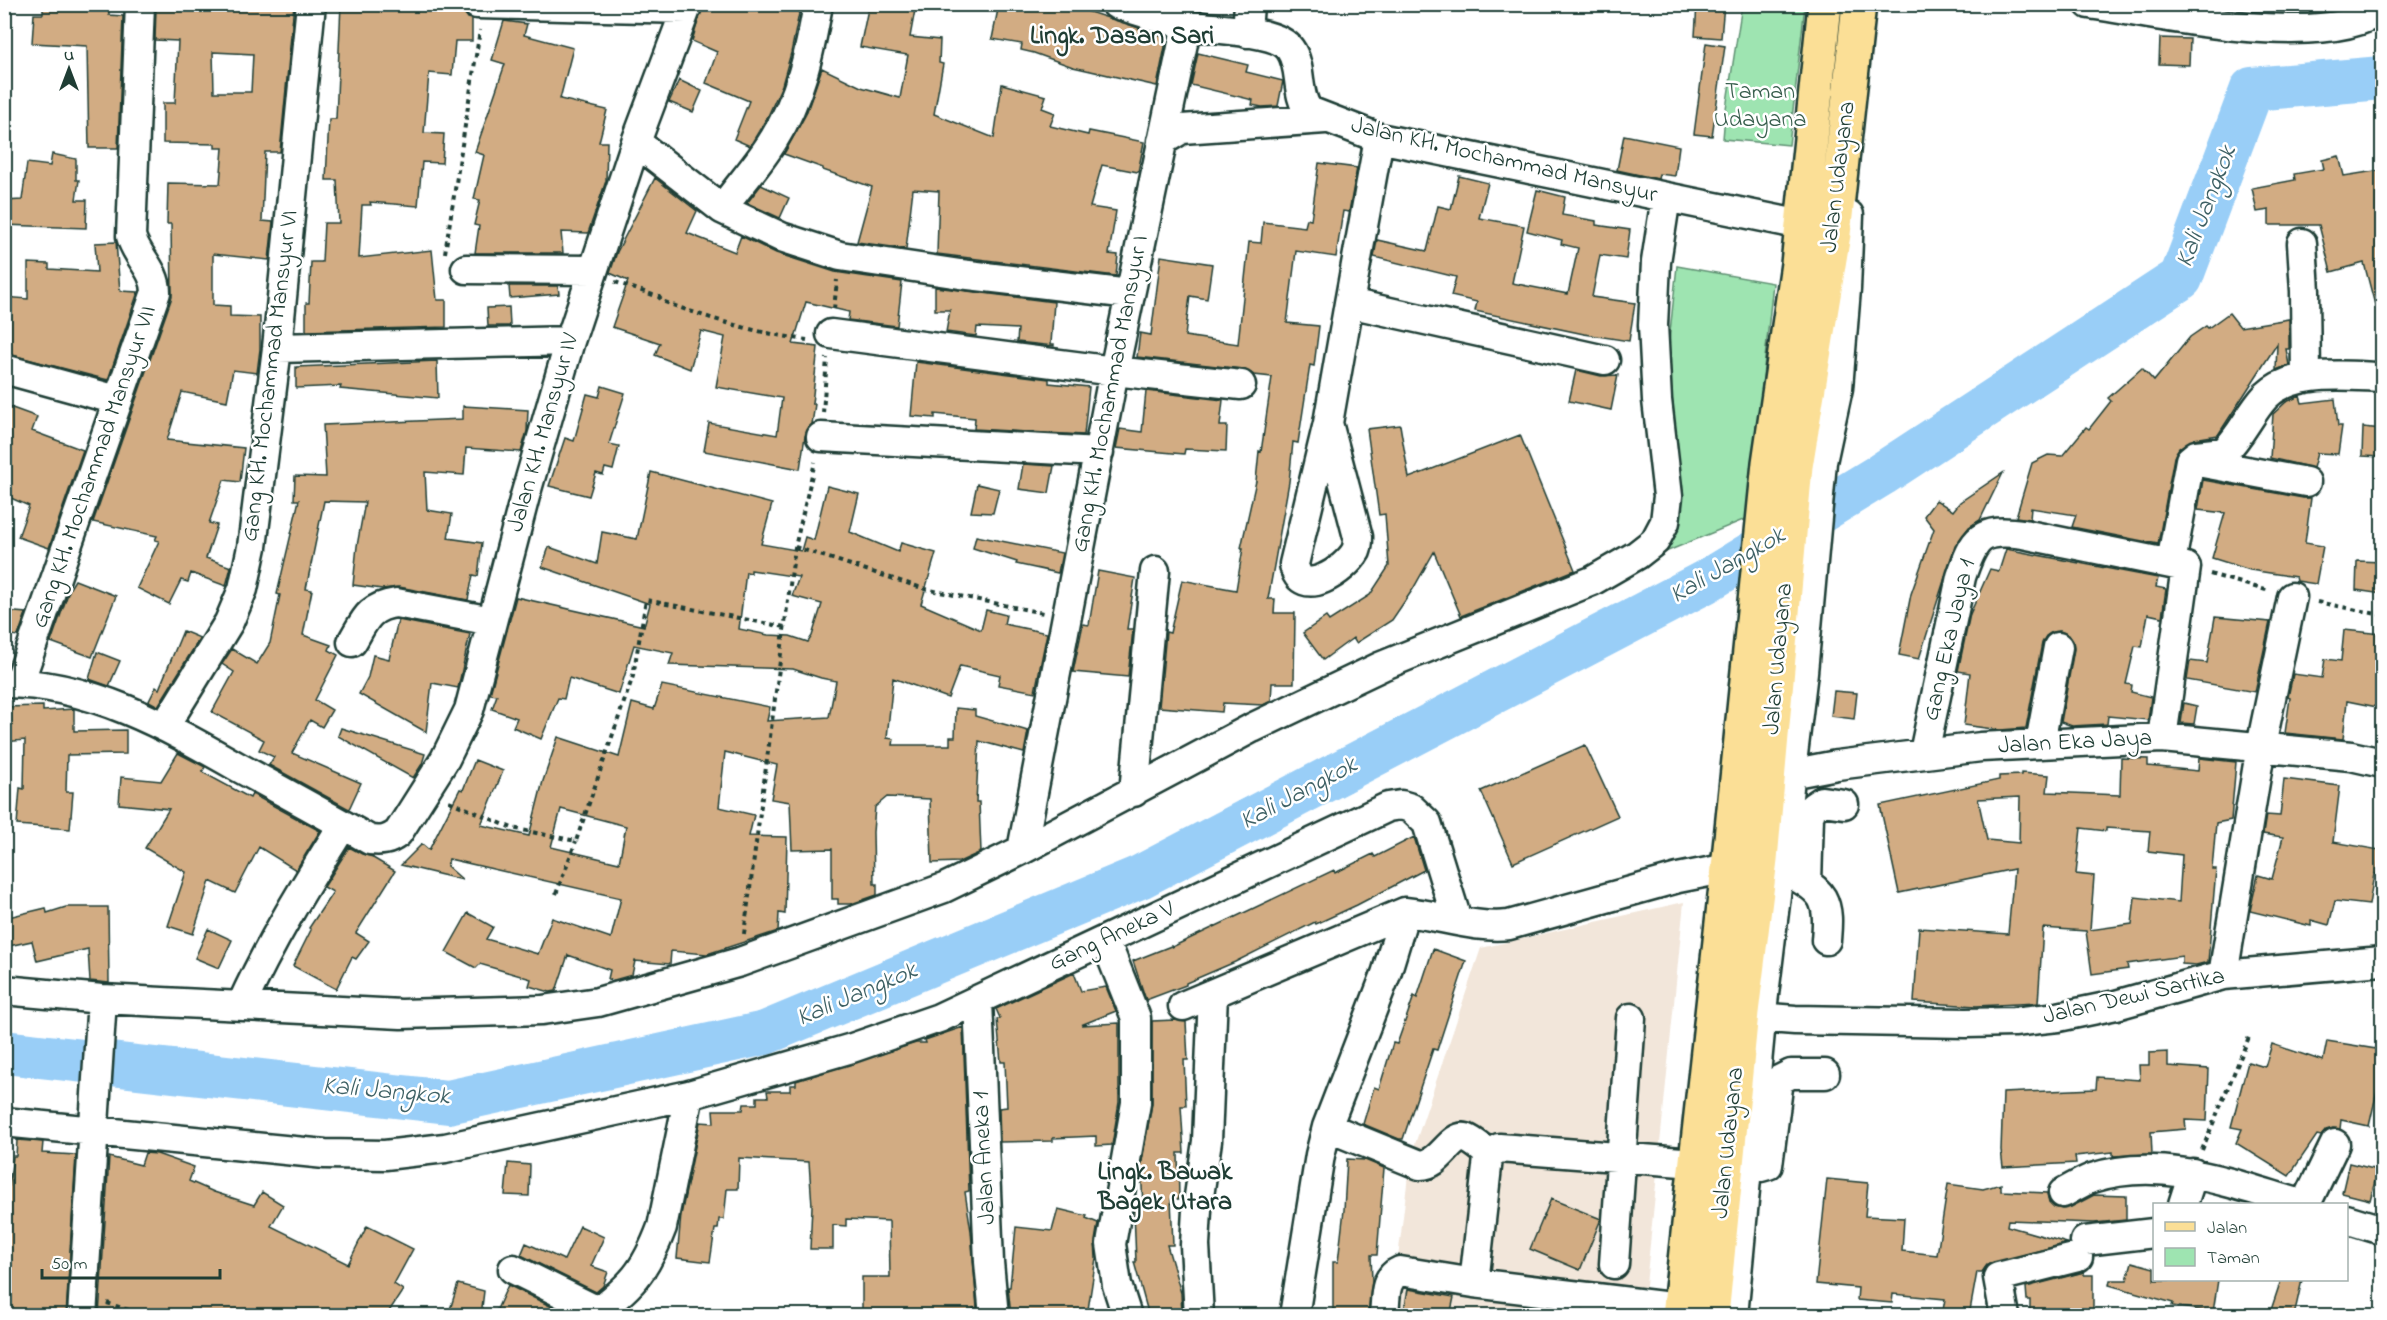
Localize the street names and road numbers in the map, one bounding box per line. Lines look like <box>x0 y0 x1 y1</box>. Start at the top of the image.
street label: Jalan Udayana <box>1812 99 1867 255</box>
street label: Jalan KH. Mochammad Mansyur <box>1347 109 1661 214</box>
street label: Gang KH. Mochammad Mansyur VI <box>233 208 310 544</box>
street label: Gang KH. Mochammad Mansyur I <box>1063 232 1160 556</box>
street label: Gang KH. Mochammad Mansyur VII <box>23 301 168 634</box>
street label: Jalan KH. Mansyur IV <box>499 329 590 537</box>
street label: Gang Eka Jaya 1 <box>1914 555 1987 725</box>
street label: Jalan Udayana <box>1755 582 1804 736</box>
street label: Jalan Eka Jaya <box>1997 721 2153 766</box>
street label: Gang Aneka V <box>1044 892 1181 981</box>
street label: Jalan Dewi Sartika <box>2040 959 2228 1035</box>
street label: Jalan Udayana <box>1704 1065 1755 1221</box>
street label: Jalan Aneka 1 <box>964 1090 1006 1226</box>

